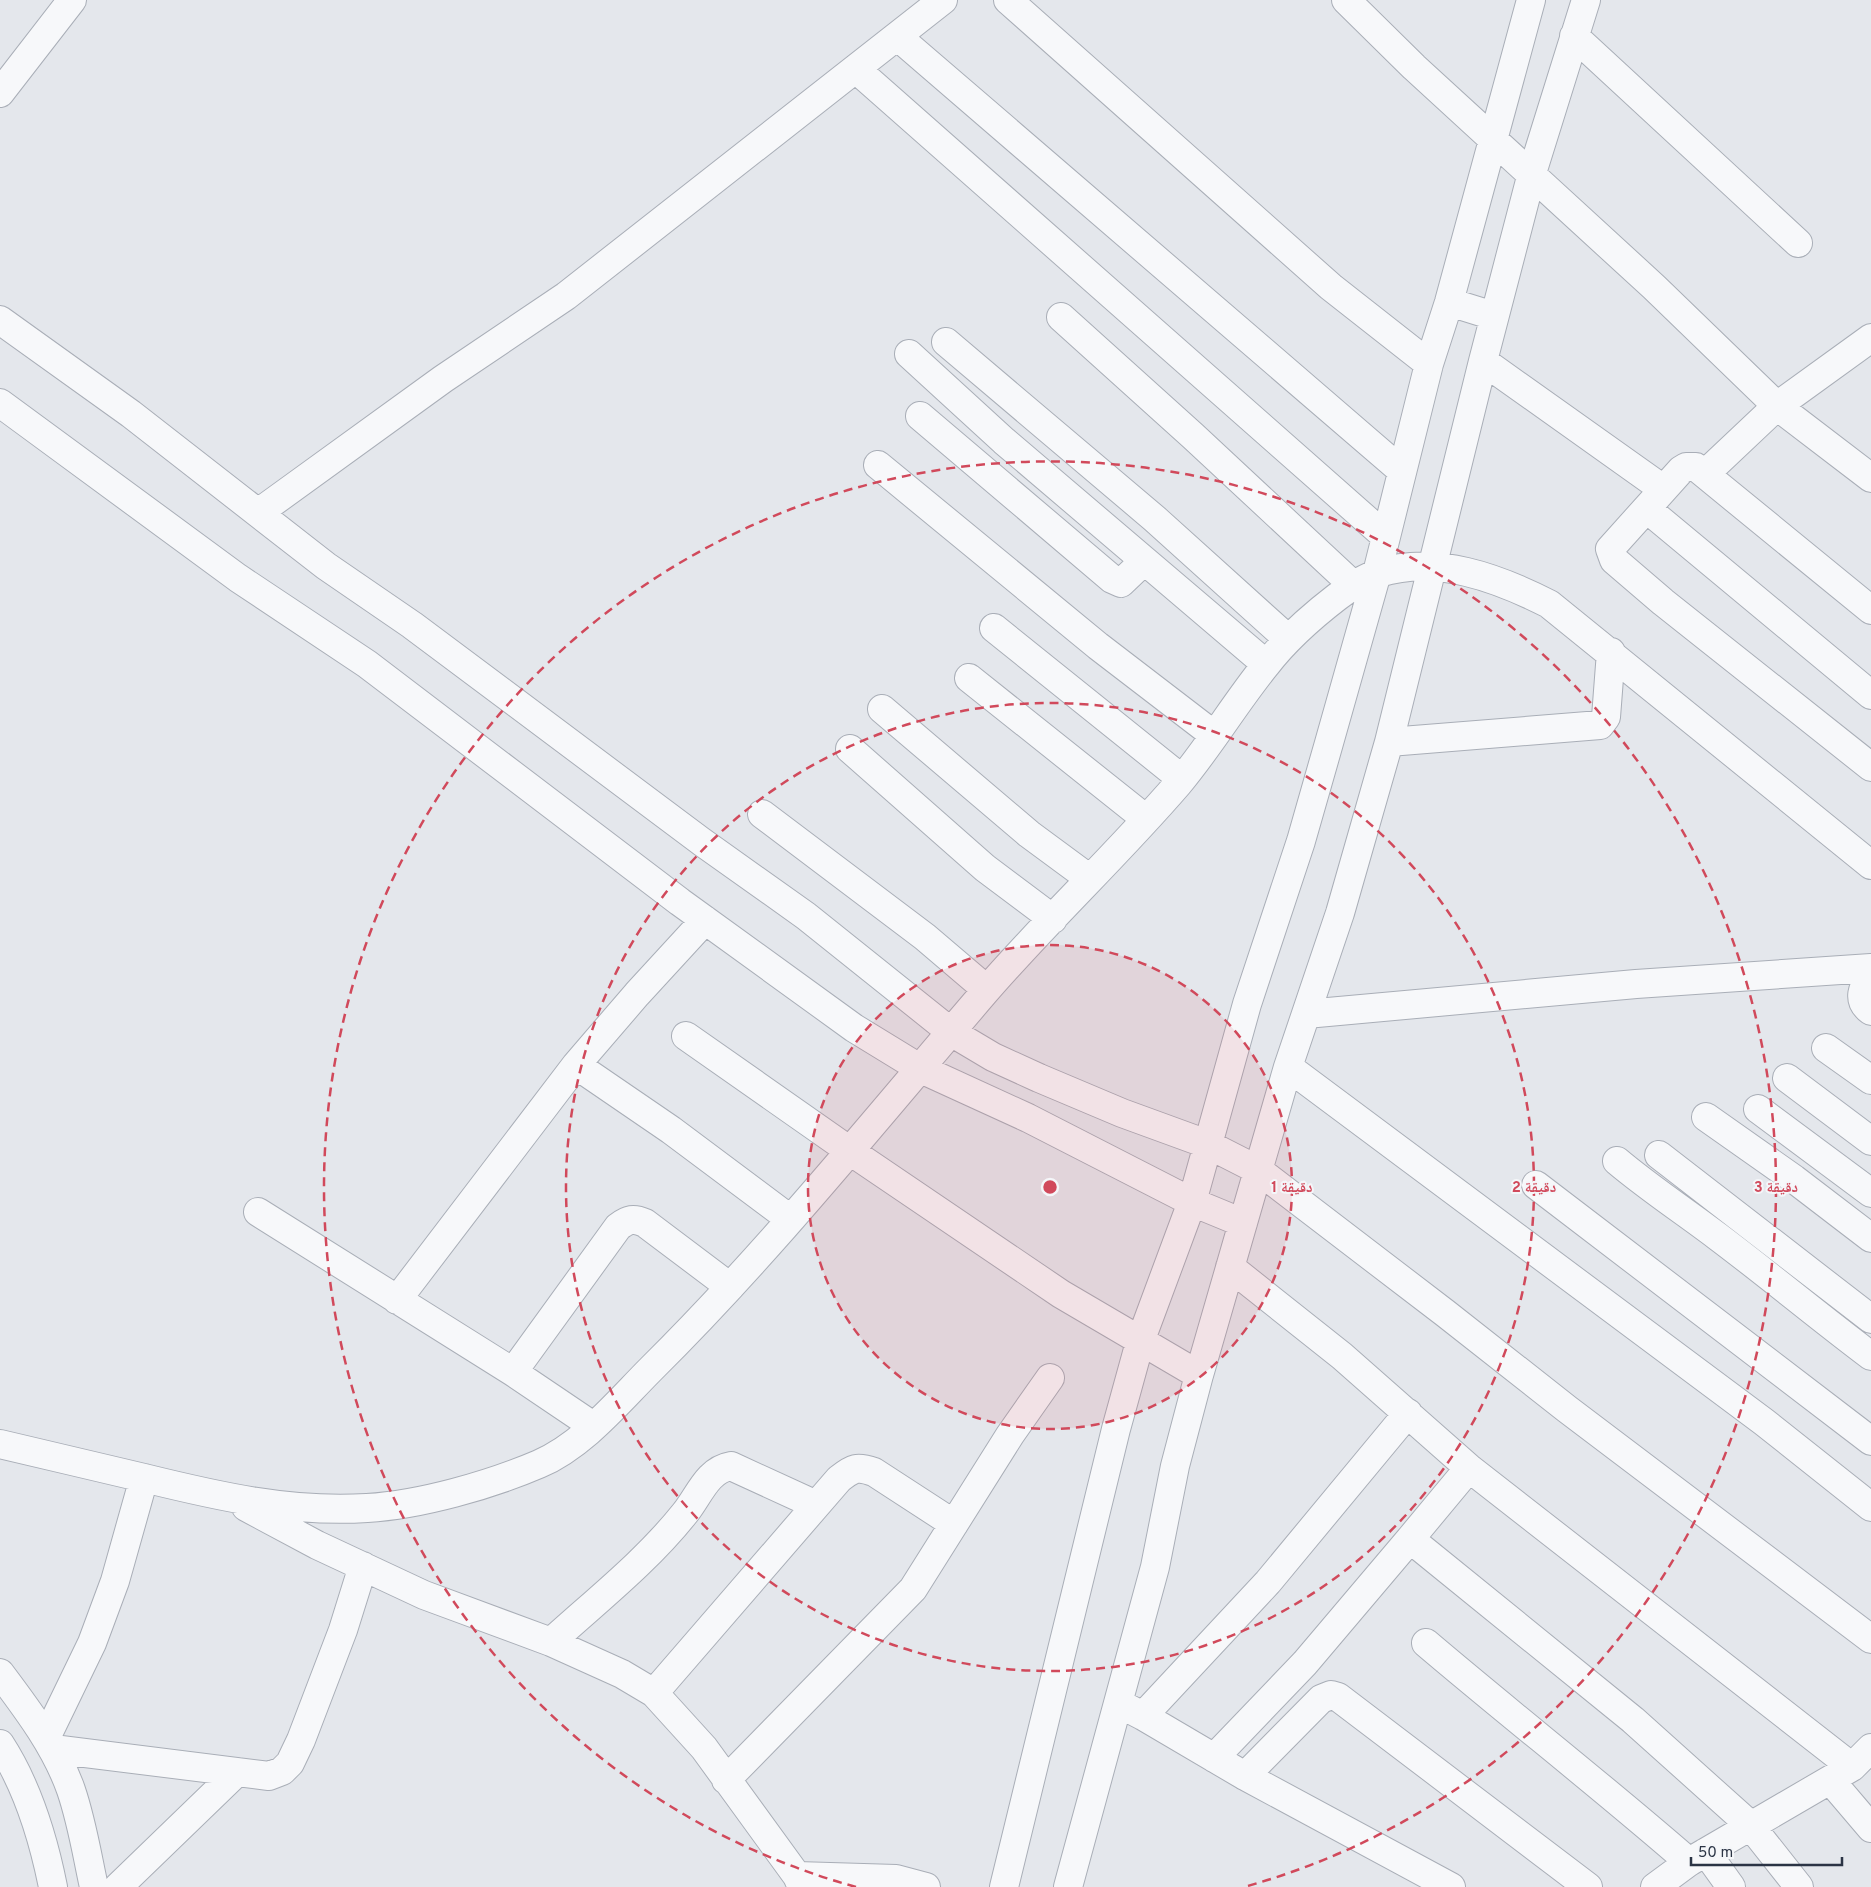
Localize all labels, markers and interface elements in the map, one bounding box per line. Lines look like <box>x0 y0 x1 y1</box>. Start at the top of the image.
centre of rings <box>1041 1178 1059 1196</box>
text: 1 دقيقة <box>1271 1179 1313 1198</box>
text: 2 دقيقة <box>1512 1179 1556 1198</box>
text: 3 دقيقة <box>1754 1179 1798 1198</box>
scale bar <box>1691 1834 1842 1866</box>
text: 50 m <box>1698 1844 1733 1863</box>

